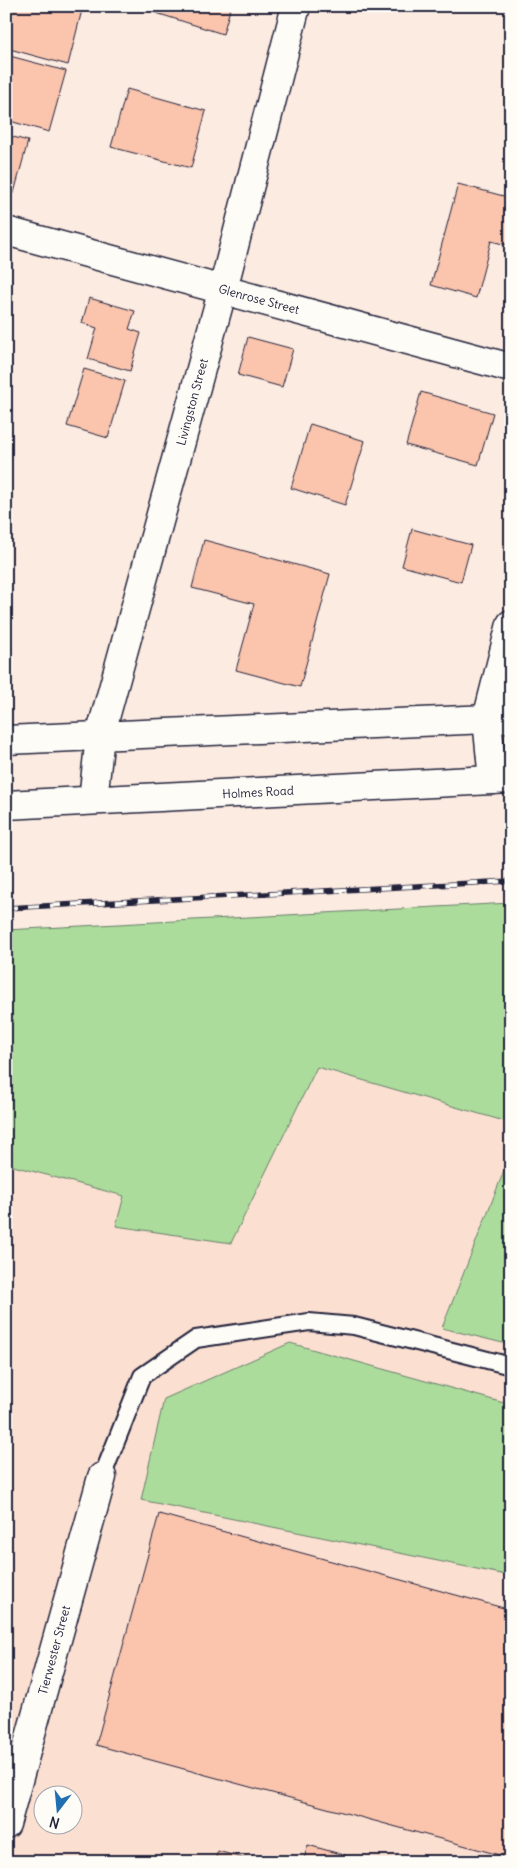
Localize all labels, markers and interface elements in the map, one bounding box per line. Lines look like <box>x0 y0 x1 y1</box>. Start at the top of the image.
street label: Glenrose Street <box>217 281 301 317</box>
street label: Livingston Street <box>173 357 211 447</box>
street label: Holmes Road <box>222 783 294 801</box>
street label: Tierwester Street <box>35 1604 73 1696</box>
north arrow <box>32 1786 82 1836</box>
text: N <box>47 1813 62 1832</box>

